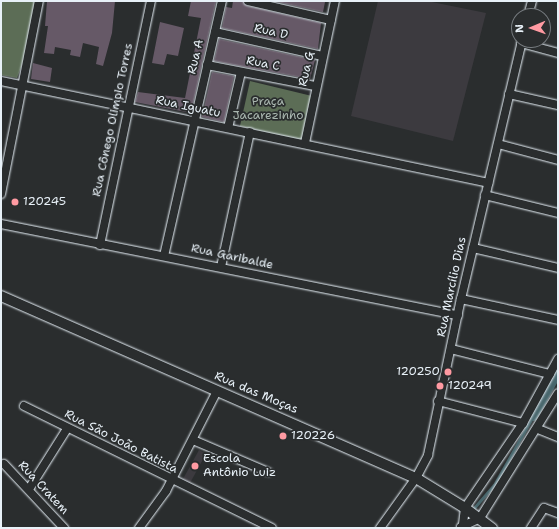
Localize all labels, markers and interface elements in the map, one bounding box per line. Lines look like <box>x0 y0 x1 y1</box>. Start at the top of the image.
north arrow <box>511 8 551 48</box>
street label: Rua D <box>253 21 289 43</box>
text: N <box>512 24 527 33</box>
street label: Rua A <box>185 38 207 76</box>
street label: Rua Cônego Olimpio Torres <box>90 42 136 198</box>
street label: Rua G <box>296 50 318 88</box>
street label: Rua C <box>245 54 281 74</box>
street label: Rua Iguatu <box>154 93 222 121</box>
park label: Praça Jacarezinho <box>232 95 304 123</box>
place label: 120245 <box>23 195 66 209</box>
marker: 120245 <box>10 197 20 207</box>
street label: Rua Marcílio Dias <box>434 236 470 338</box>
street label: Rua Garibalde <box>190 241 274 273</box>
place label: 120250 <box>396 365 440 379</box>
marker: 120250 <box>443 367 453 377</box>
street label: Rua das Moças <box>212 369 300 417</box>
place label: 120249 <box>448 379 492 393</box>
marker: 120249 <box>435 381 445 391</box>
street label: Rua São João Batista <box>62 407 180 477</box>
place label: 120226 <box>291 429 335 443</box>
marker: 120226 <box>278 431 288 441</box>
place label: Escola Antônio Luiz <box>203 452 276 480</box>
street label: Rua Cratem <box>15 458 71 518</box>
marker: Escola Antônio Luiz <box>190 461 200 471</box>

